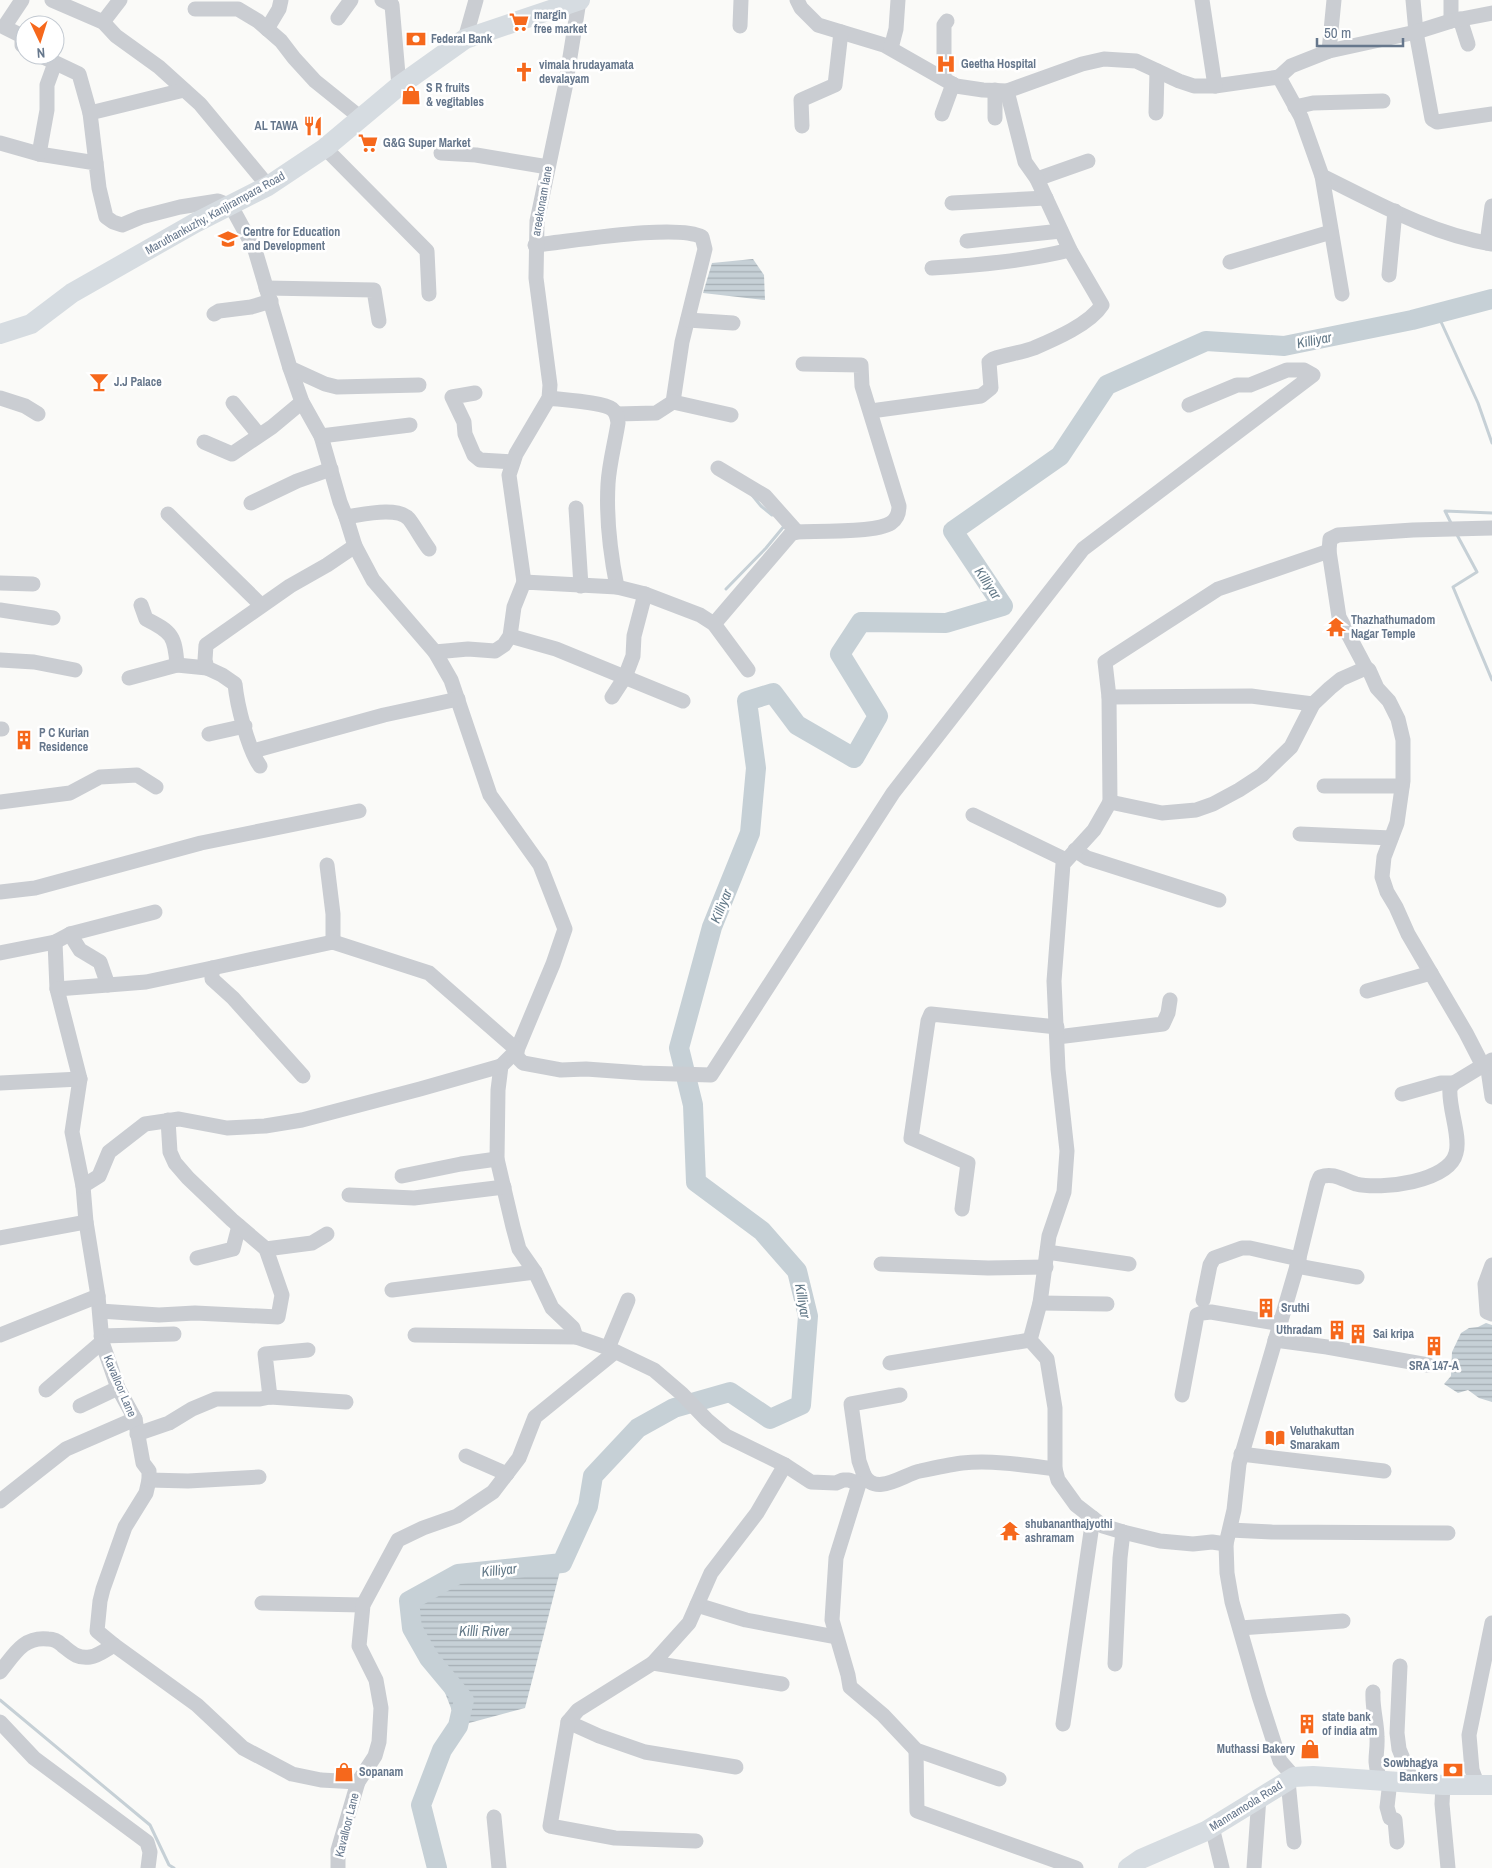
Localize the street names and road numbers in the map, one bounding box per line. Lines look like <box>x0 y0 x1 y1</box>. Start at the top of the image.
street label: areekonam lane <box>528 165 556 237</box>
street label: Maruthankuzhy, Kanjirampara Road <box>142 168 288 258</box>
street label: Kavalloor Lane <box>100 1353 140 1419</box>
street label: Mannamoola Road <box>1207 1777 1285 1835</box>
street label: Kavalloor Lane <box>331 1791 363 1859</box>

